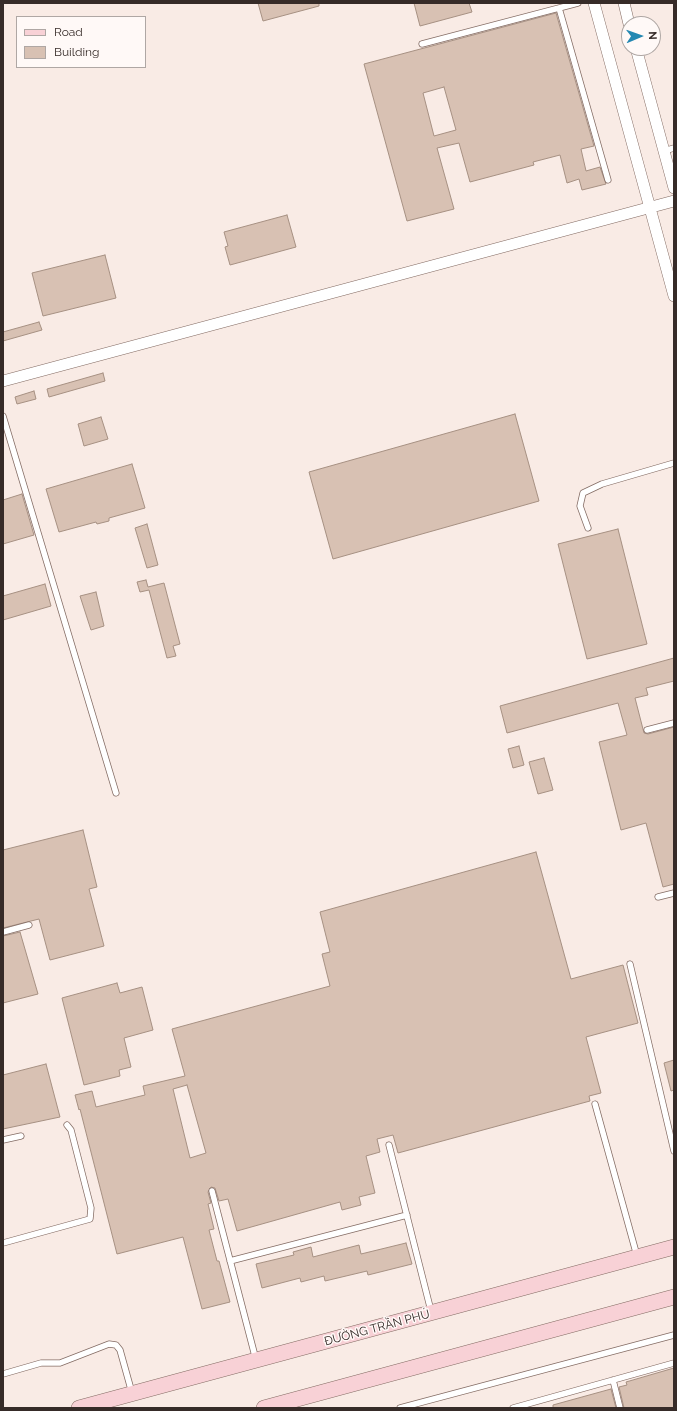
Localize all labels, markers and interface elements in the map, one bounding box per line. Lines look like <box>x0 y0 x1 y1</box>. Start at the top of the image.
legend <box>16 16 146 68</box>
north arrow <box>621 16 661 56</box>
text: Road <box>54 25 83 39</box>
text: N <box>646 31 659 40</box>
text: Building <box>54 45 100 59</box>
street label: ĐƯỜNG TRẦN PHÚ <box>323 1307 431 1349</box>

